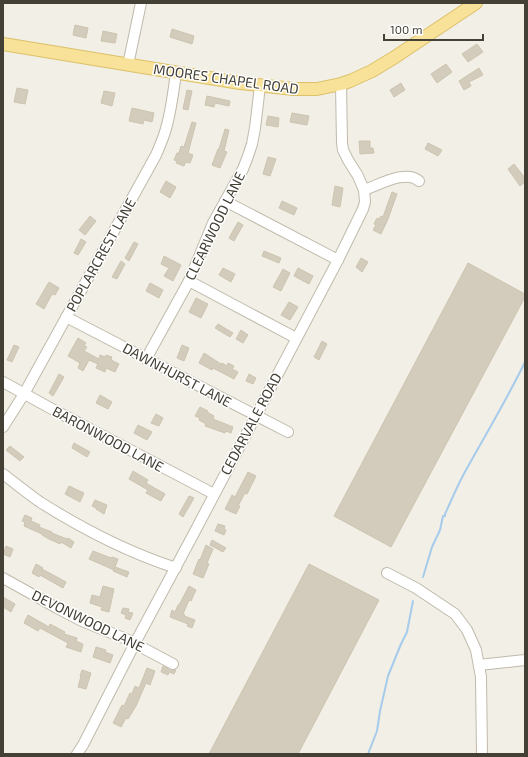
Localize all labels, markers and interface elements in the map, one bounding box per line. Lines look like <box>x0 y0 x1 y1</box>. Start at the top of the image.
scale bar <box>384 16 483 42</box>
text: 100 m <box>390 22 422 36</box>
street label: MOORES CHAPEL ROAD <box>152 60 300 97</box>
street label: CLEARWOOD LANE <box>181 169 248 283</box>
street label: POPLARCREST LANE <box>62 195 139 315</box>
street label: DAWNHURST LANE <box>120 339 235 410</box>
street label: CEDARVALE ROAD <box>216 370 285 478</box>
street label: BARONWOOD LANE <box>50 402 167 475</box>
street label: DEVONWOOD LANE <box>29 586 147 655</box>

